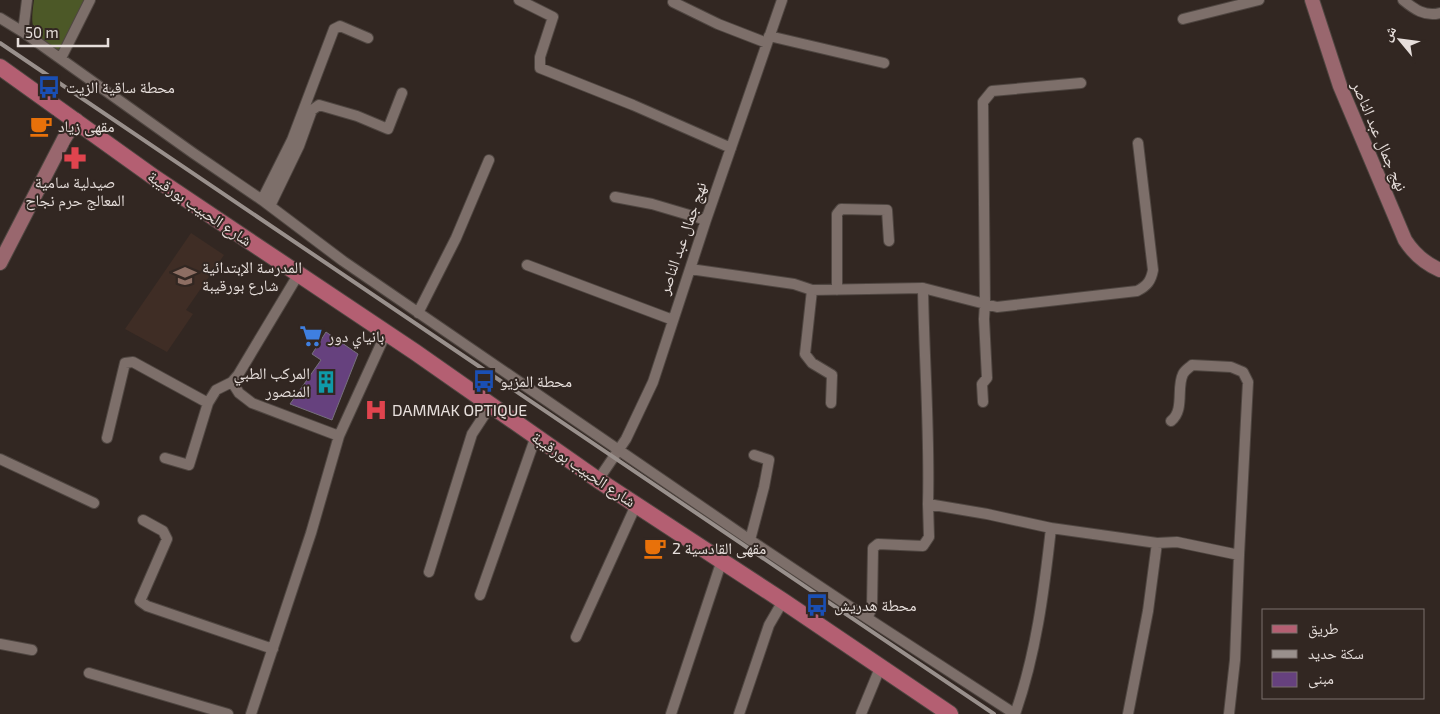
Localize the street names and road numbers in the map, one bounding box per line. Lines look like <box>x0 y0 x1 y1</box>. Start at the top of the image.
street label: نهج جمال عبد الناصر <box>1347 77 1412 194</box>
street label: شارع الحبيب بورقيبة <box>144 166 256 251</box>
street label: نهج جمال عبد الناصر <box>653 179 712 298</box>
street label: شارع الحبيب بورقيبة <box>528 427 640 512</box>

